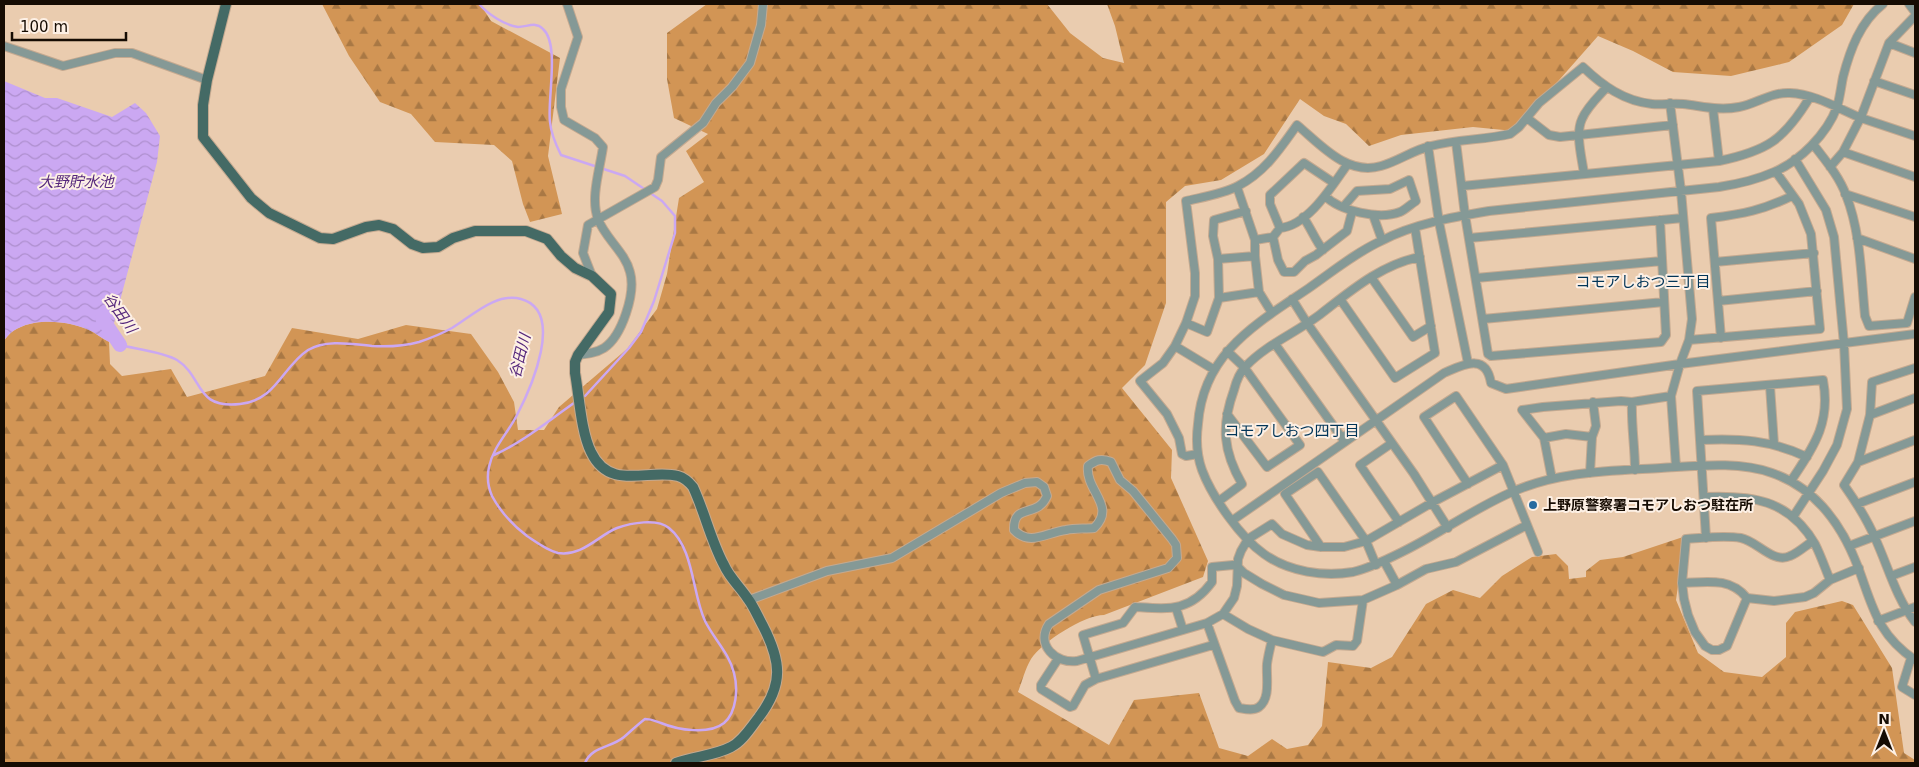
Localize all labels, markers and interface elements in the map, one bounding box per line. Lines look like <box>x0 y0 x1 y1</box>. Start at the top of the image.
scale bar <box>12 10 126 42</box>
text: 100 m <box>20 18 68 36</box>
water label: 大野貯水池 <box>38 173 115 191</box>
district label: コモアしおつ三丁目 <box>1575 273 1711 291</box>
water label: 谷田川 <box>100 289 141 338</box>
water label: 谷田川 <box>506 330 535 380</box>
district label: コモアしおつ四丁目 <box>1224 422 1360 440</box>
place label: 上野原警察署コモアしおつ駐在所 <box>1543 497 1753 513</box>
marker: 上野原警察署コモアしおつ駐在所 <box>1527 499 1539 511</box>
north arrow <box>1859 707 1909 757</box>
text: N <box>1878 711 1890 727</box>

